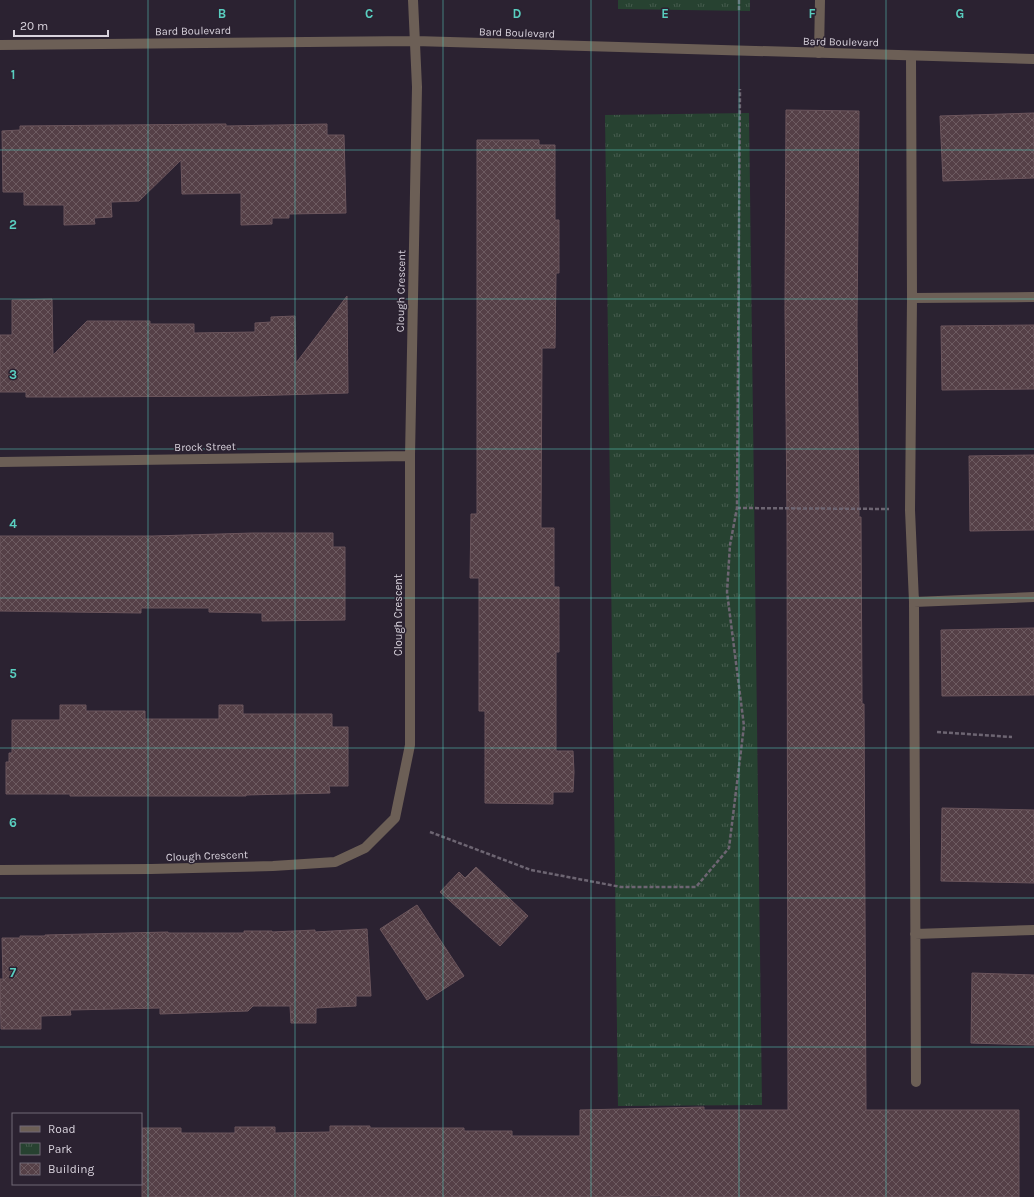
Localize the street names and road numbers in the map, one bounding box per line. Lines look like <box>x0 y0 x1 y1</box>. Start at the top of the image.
street label: Bard Boulevard <box>155 24 231 38</box>
street label: Bard Boulevard <box>479 25 555 41</box>
street label: Bard Boulevard <box>803 35 879 49</box>
street label: Clough Crescent <box>394 250 408 332</box>
street label: Brock Street <box>174 440 236 454</box>
street label: Clough Crescent <box>392 574 405 656</box>
street label: Clough Crescent <box>166 848 248 864</box>

